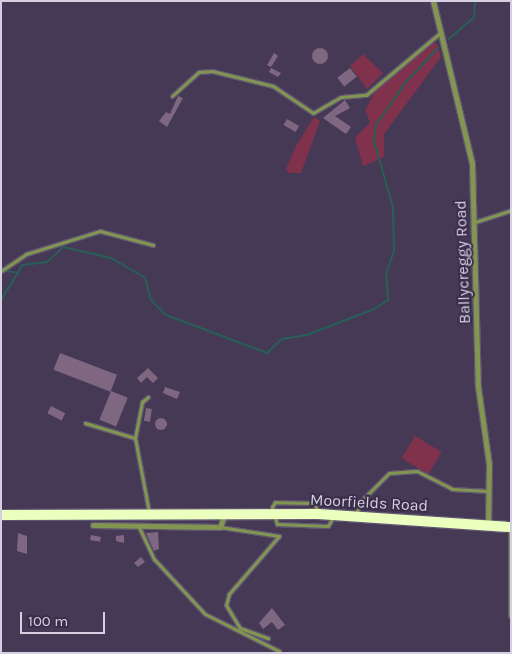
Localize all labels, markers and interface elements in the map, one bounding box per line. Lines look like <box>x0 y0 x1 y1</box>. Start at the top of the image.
street label: Ballycreggy Road <box>451 200 475 324</box>
street label: Moorfields Road <box>309 490 429 516</box>
scale bar <box>22 602 108 634</box>
text: 100 m <box>28 612 68 630</box>

